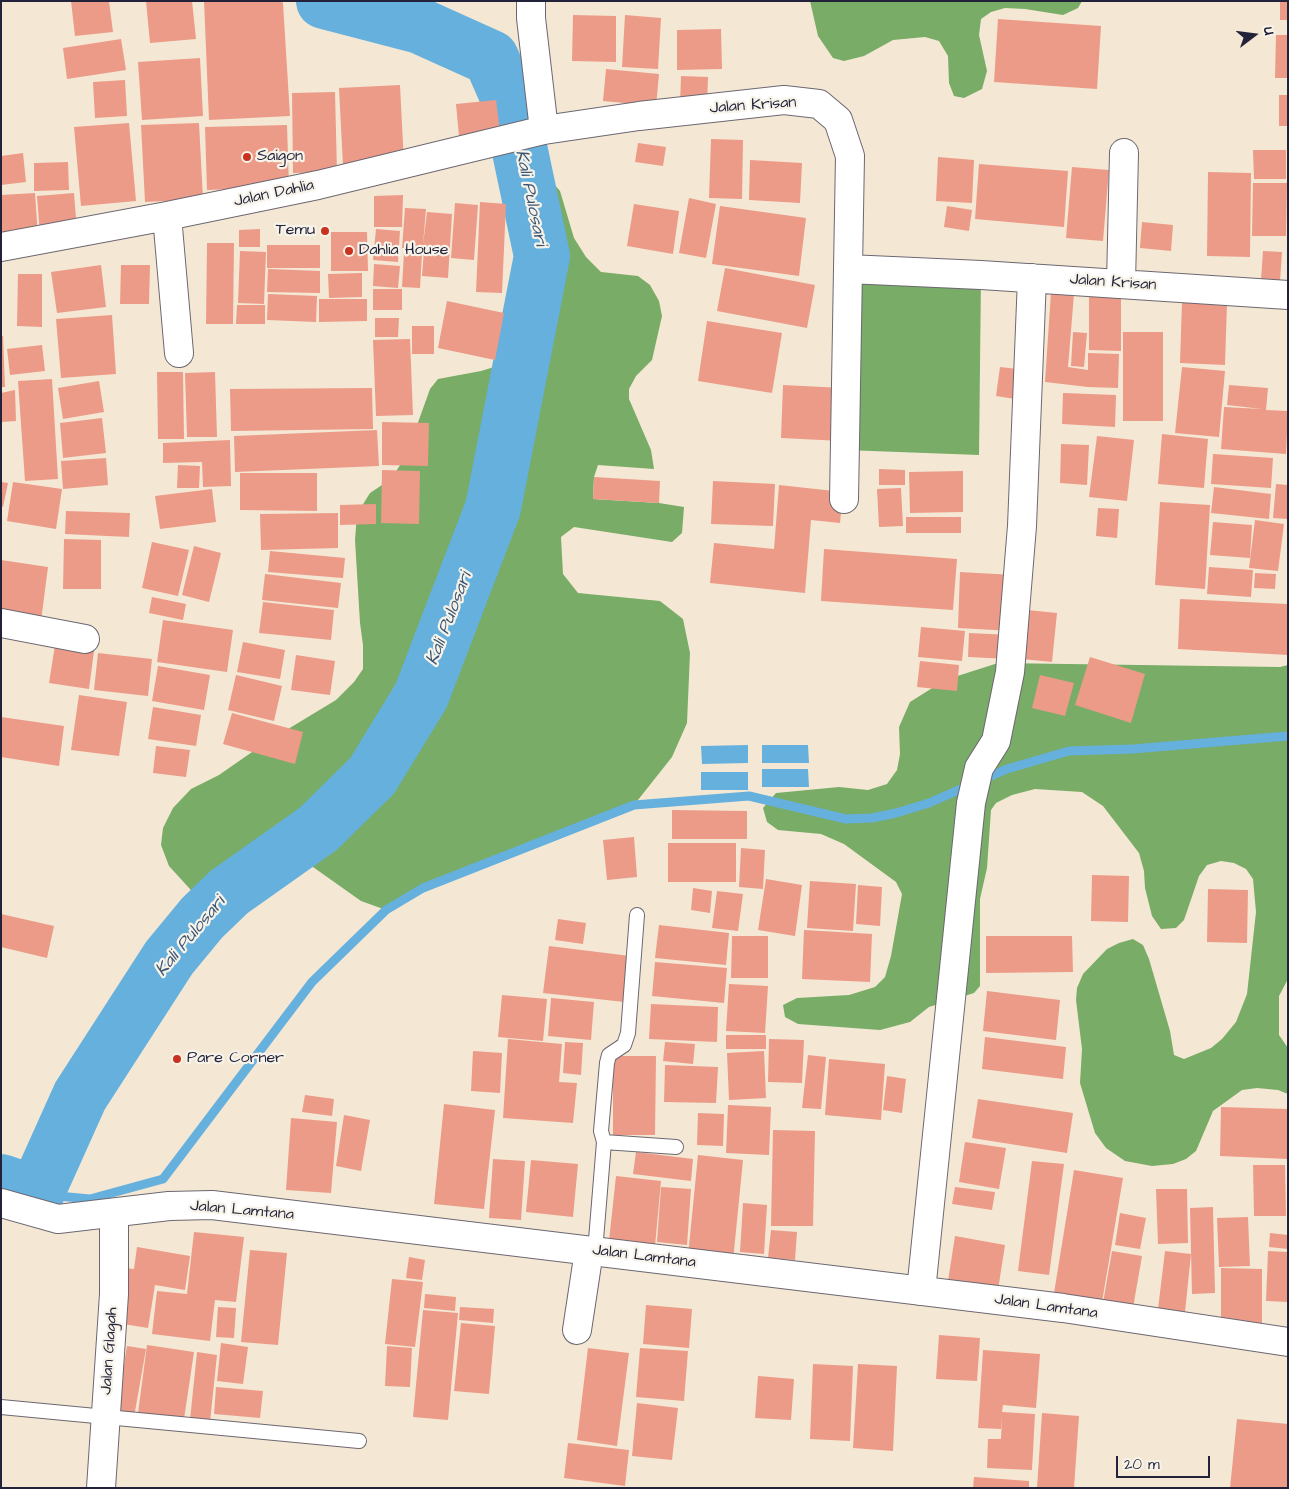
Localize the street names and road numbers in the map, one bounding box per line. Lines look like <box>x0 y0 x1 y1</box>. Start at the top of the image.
street label: Jalan Krisan <box>709 93 797 119</box>
street label: Jalan Dahlia <box>232 176 316 212</box>
street label: Jalan Krisan <box>1069 270 1157 296</box>
street label: Jalan Lamtana <box>189 1197 295 1225</box>
street label: Jalan Lamtana <box>591 1241 697 1273</box>
street label: Jalan Lamtana <box>993 1290 1099 1324</box>
street label: Jalan Glagah <box>97 1307 123 1395</box>

